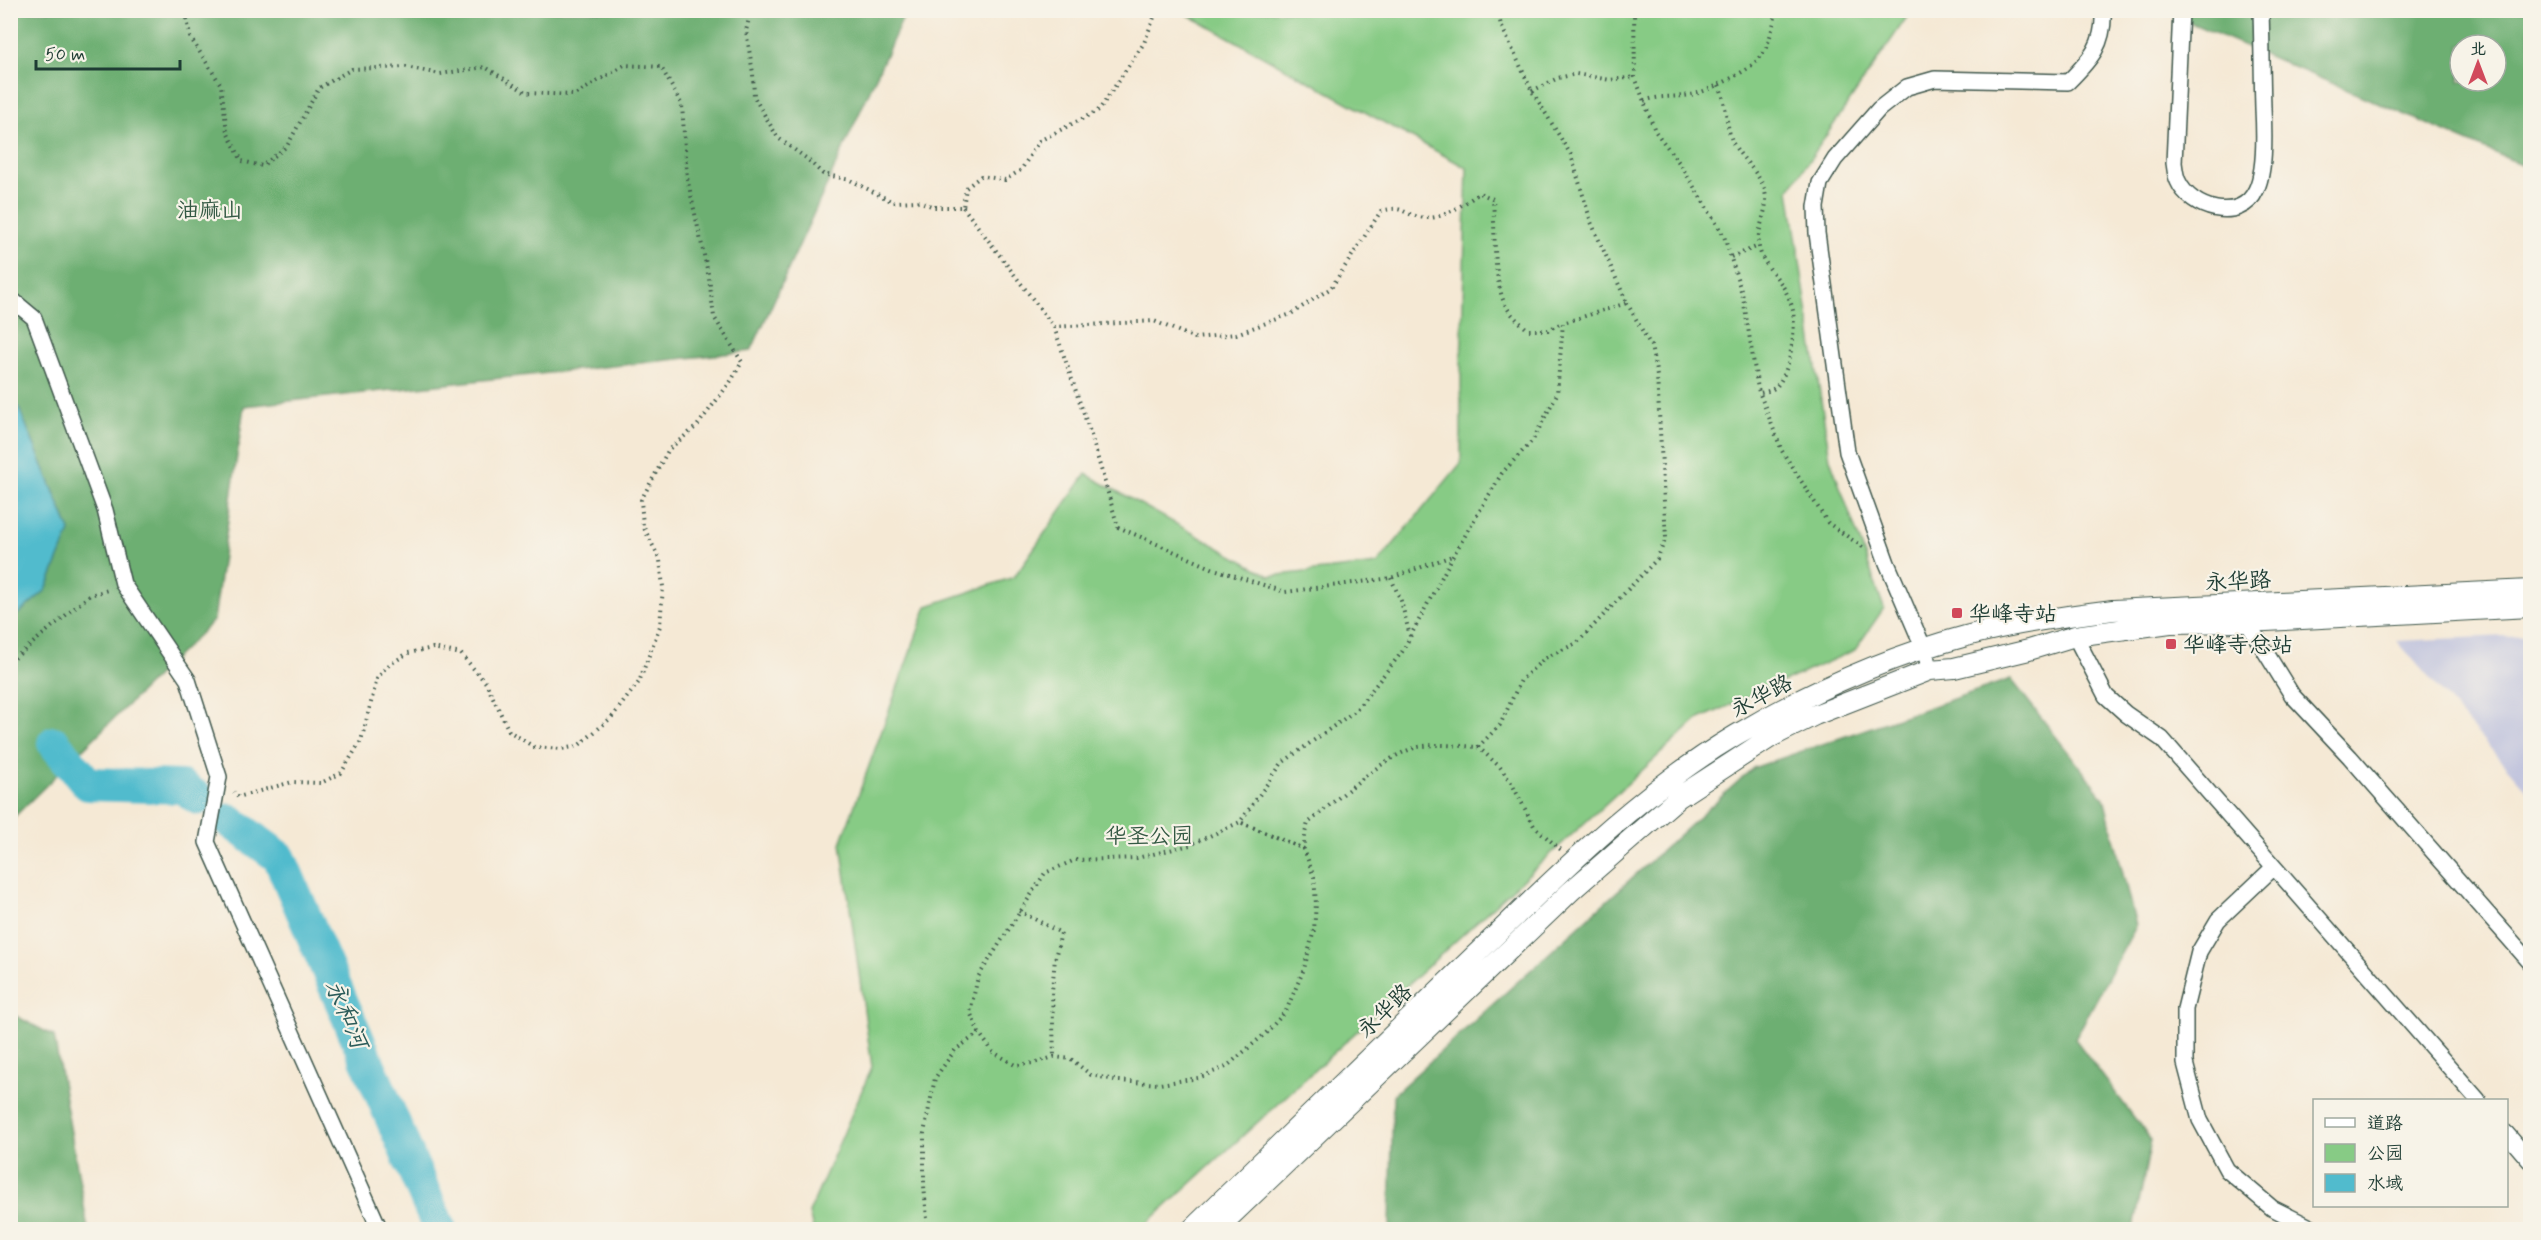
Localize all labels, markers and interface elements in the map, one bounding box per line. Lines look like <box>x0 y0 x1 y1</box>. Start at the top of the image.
scale bar <box>36 33 180 71</box>
north arrow <box>2448 33 2508 93</box>
text: 北 <box>2470 39 2486 60</box>
text: 50 m <box>45 43 85 67</box>
park label: 油麻山 <box>177 197 243 225</box>
street label: 永华路 <box>2204 566 2272 598</box>
place label: 华峰寺站 <box>1969 601 2057 629</box>
marker: 华峰寺站 <box>1950 606 1964 620</box>
place label: 华峰寺总站 <box>2183 632 2293 660</box>
marker: 华峰寺总站 <box>2164 637 2178 651</box>
street label: 永华路 <box>1726 669 1798 725</box>
park label: 华圣公园 <box>1105 823 1193 851</box>
water label: 永和河 <box>317 975 376 1057</box>
street label: 永华路 <box>1352 978 1419 1044</box>
legend <box>2313 1099 2508 1207</box>
text: 道路 <box>2367 1112 2403 1136</box>
text: 公园 <box>2367 1142 2403 1166</box>
text: 水域 <box>2367 1172 2403 1196</box>

